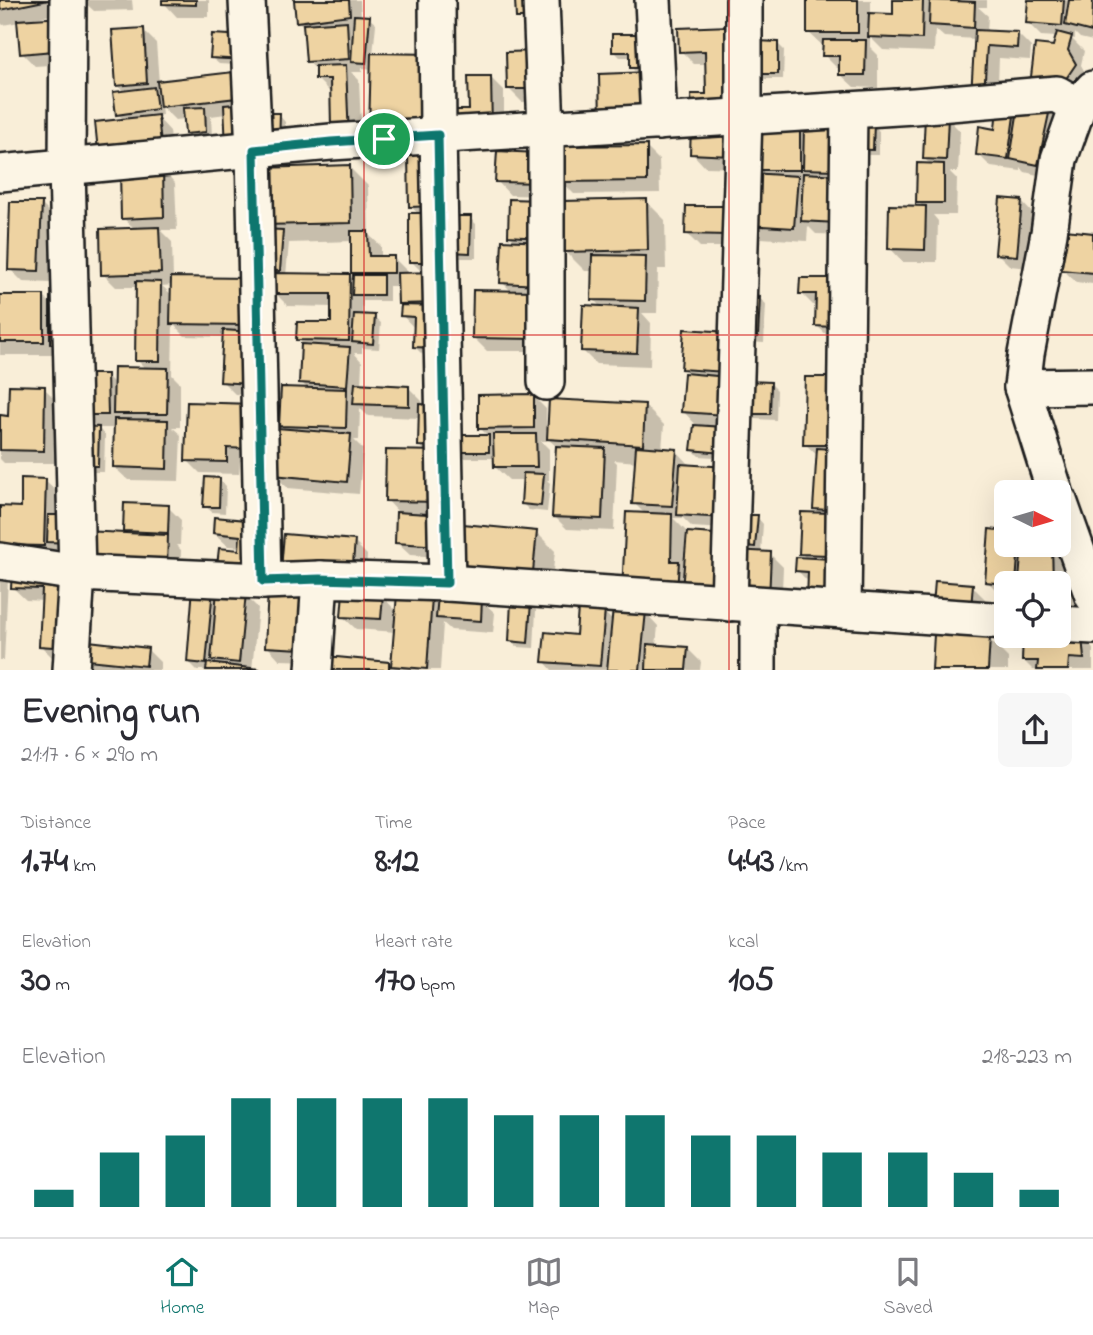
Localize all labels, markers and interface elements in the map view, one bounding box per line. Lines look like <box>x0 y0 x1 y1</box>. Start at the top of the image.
pin <box>354 109 414 169</box>
icon: arrive <box>365 120 403 158</box>
north arrow <box>994 480 1071 556</box>
map controls <box>994 480 1071 648</box>
button: locate <box>994 571 1071 648</box>
text: Evening run <box>21 685 200 741</box>
button: share <box>998 693 1072 767</box>
text: 21:17 · 6 × 290 m <box>21 739 158 772</box>
text: Distance <box>21 810 91 837</box>
text: Time <box>375 810 412 837</box>
text: Pace <box>728 810 765 837</box>
text: 1.74 <box>21 837 68 888</box>
text: 8:12 <box>375 837 419 888</box>
text: 4:43 <box>728 837 775 888</box>
text: km <box>68 853 96 880</box>
text: /km <box>775 853 808 880</box>
text: Elevation <box>21 929 91 956</box>
text: Heart rate <box>375 929 453 956</box>
text: kcal <box>728 929 759 956</box>
text: 30 <box>21 956 51 1007</box>
text: 170 <box>375 956 415 1007</box>
text: 105 <box>728 956 775 1007</box>
text: m <box>51 972 70 999</box>
text: bpm <box>415 972 455 999</box>
text: Elevation <box>21 1041 106 1074</box>
text: 218–223 m <box>982 1041 1072 1074</box>
tab: Home <box>160 1253 204 1322</box>
tab: Map <box>525 1253 563 1322</box>
tab: Saved <box>883 1253 933 1322</box>

